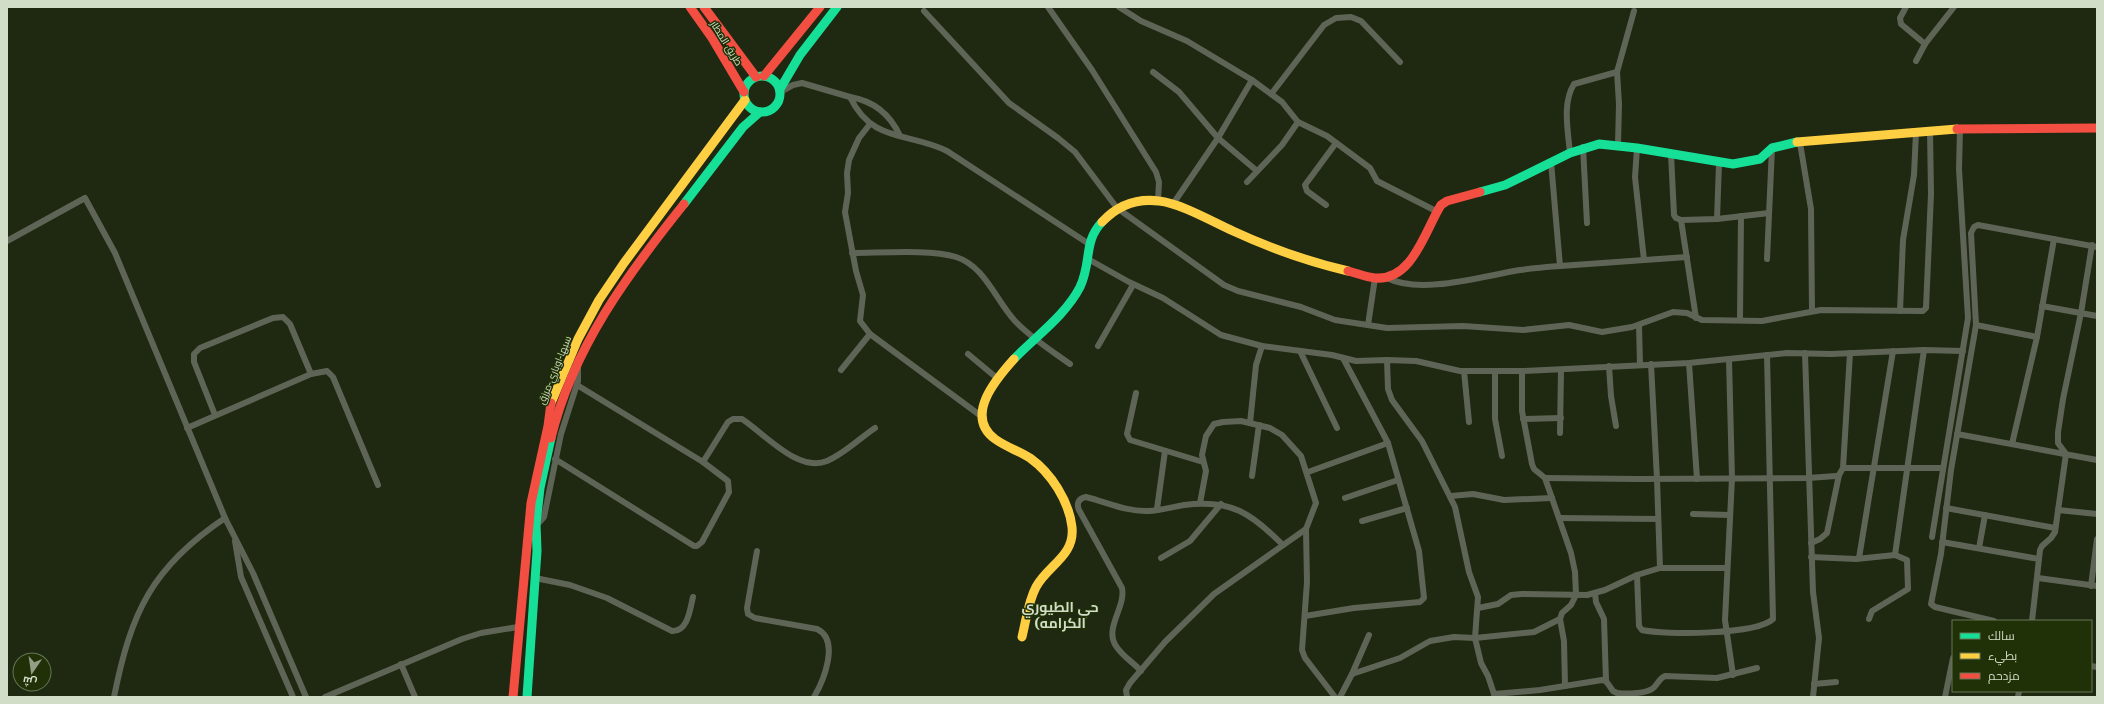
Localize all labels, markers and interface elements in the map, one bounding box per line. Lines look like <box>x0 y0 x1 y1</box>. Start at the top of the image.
street label: طريق المطار <box>707 17 746 68</box>
street label: سبها-اوباري-مرزق <box>534 334 575 407</box>
district label: حي الطيوري (الكرامه <box>1021 597 1099 632</box>
legend <box>1952 620 2092 692</box>
text: سالك <box>1988 627 2015 644</box>
text: بطيء <box>1988 647 2017 666</box>
north arrow <box>12 652 52 692</box>
text: مزدحم <box>1988 667 2020 684</box>
text: ش <box>21 673 38 691</box>

